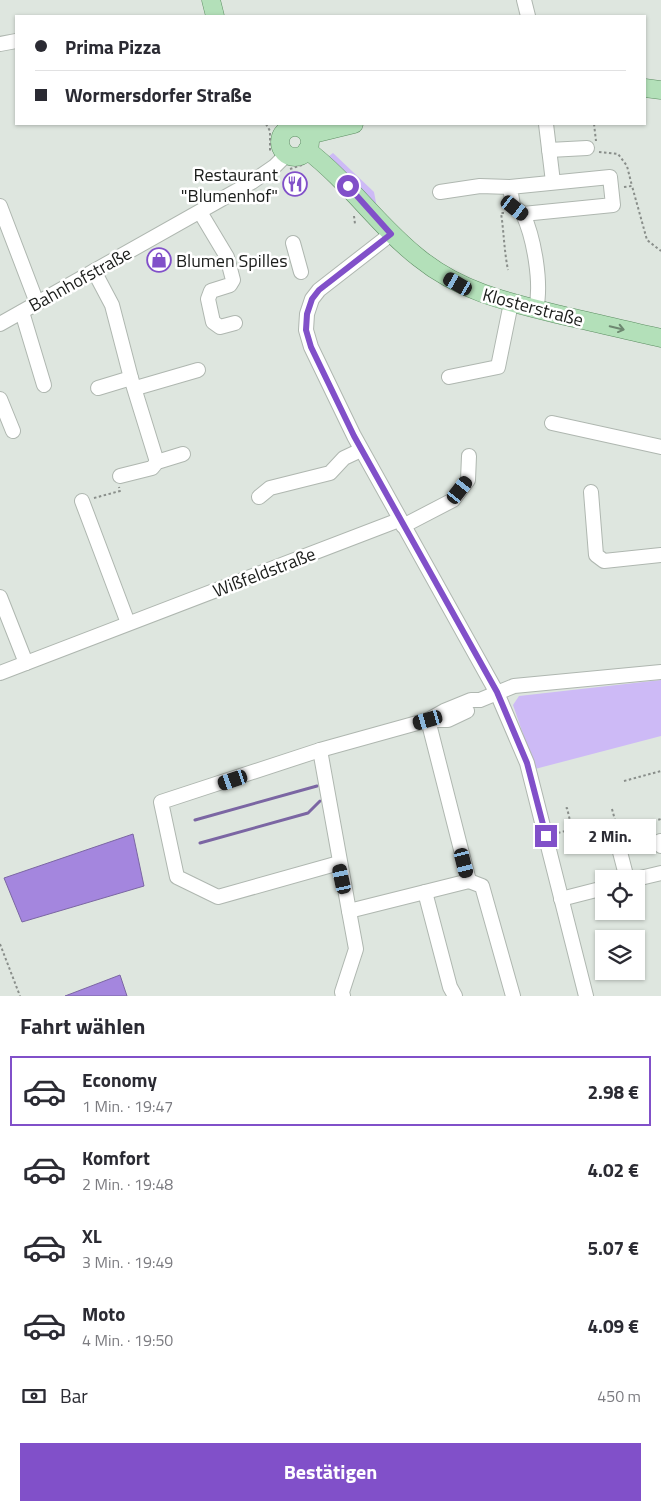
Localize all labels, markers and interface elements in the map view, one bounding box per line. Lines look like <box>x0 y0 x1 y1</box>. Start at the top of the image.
text: Prima Pizza <box>65 32 161 61</box>
text: Wormersdorfer Straße <box>65 80 252 109</box>
place label: Restaurant "Blumenhof" <box>181 161 279 209</box>
restaurant icon: Restaurant "Blumenhof" <box>282 171 308 197</box>
route start <box>337 175 359 197</box>
car <box>498 193 531 223</box>
street label: Bahnhofstraße <box>24 240 136 318</box>
shop icon: Blumen Spilles <box>146 247 172 273</box>
place label: Blumen Spilles <box>176 247 288 274</box>
car <box>441 270 474 298</box>
street label: Klosterstraße <box>480 281 586 333</box>
one-way arrow <box>609 324 625 333</box>
car <box>444 474 475 506</box>
street label: Wißfeldstraße <box>209 540 319 604</box>
car <box>411 709 444 731</box>
car <box>216 768 249 792</box>
callout: 2 Min. <box>564 818 656 854</box>
text: 2 Min. <box>588 824 632 848</box>
route end <box>535 825 557 847</box>
car <box>453 847 474 879</box>
car <box>331 863 352 895</box>
map controls <box>595 870 645 980</box>
button: locate <box>595 870 645 920</box>
button: layers <box>595 930 645 980</box>
text: Fahrt wählen <box>20 1009 145 1043</box>
text: Economy <box>82 1065 157 1094</box>
icon: car <box>22 1069 67 1114</box>
text: 2.98 € <box>587 1077 639 1106</box>
text: 1 Min. · 19:47 <box>82 1094 173 1118</box>
text: Komfort <box>82 1143 150 1172</box>
icon: car <box>22 1147 67 1192</box>
text: 4.02 € <box>587 1155 639 1184</box>
text: 2 Min. · 19:48 <box>82 1172 173 1196</box>
text: XL <box>82 1221 102 1250</box>
icon: car <box>22 1225 67 1270</box>
text: 5.07 € <box>587 1233 639 1262</box>
text: 3 Min. · 19:49 <box>82 1250 173 1274</box>
text: Moto <box>82 1299 125 1328</box>
icon: car <box>22 1303 67 1348</box>
text: 4.09 € <box>587 1311 639 1340</box>
text: 4 Min. · 19:50 <box>82 1328 173 1352</box>
text: Bar <box>60 1381 88 1410</box>
icon: cash <box>20 1382 48 1410</box>
text: 450 m <box>597 1384 641 1408</box>
button: Bestätigen <box>20 1443 641 1501</box>

